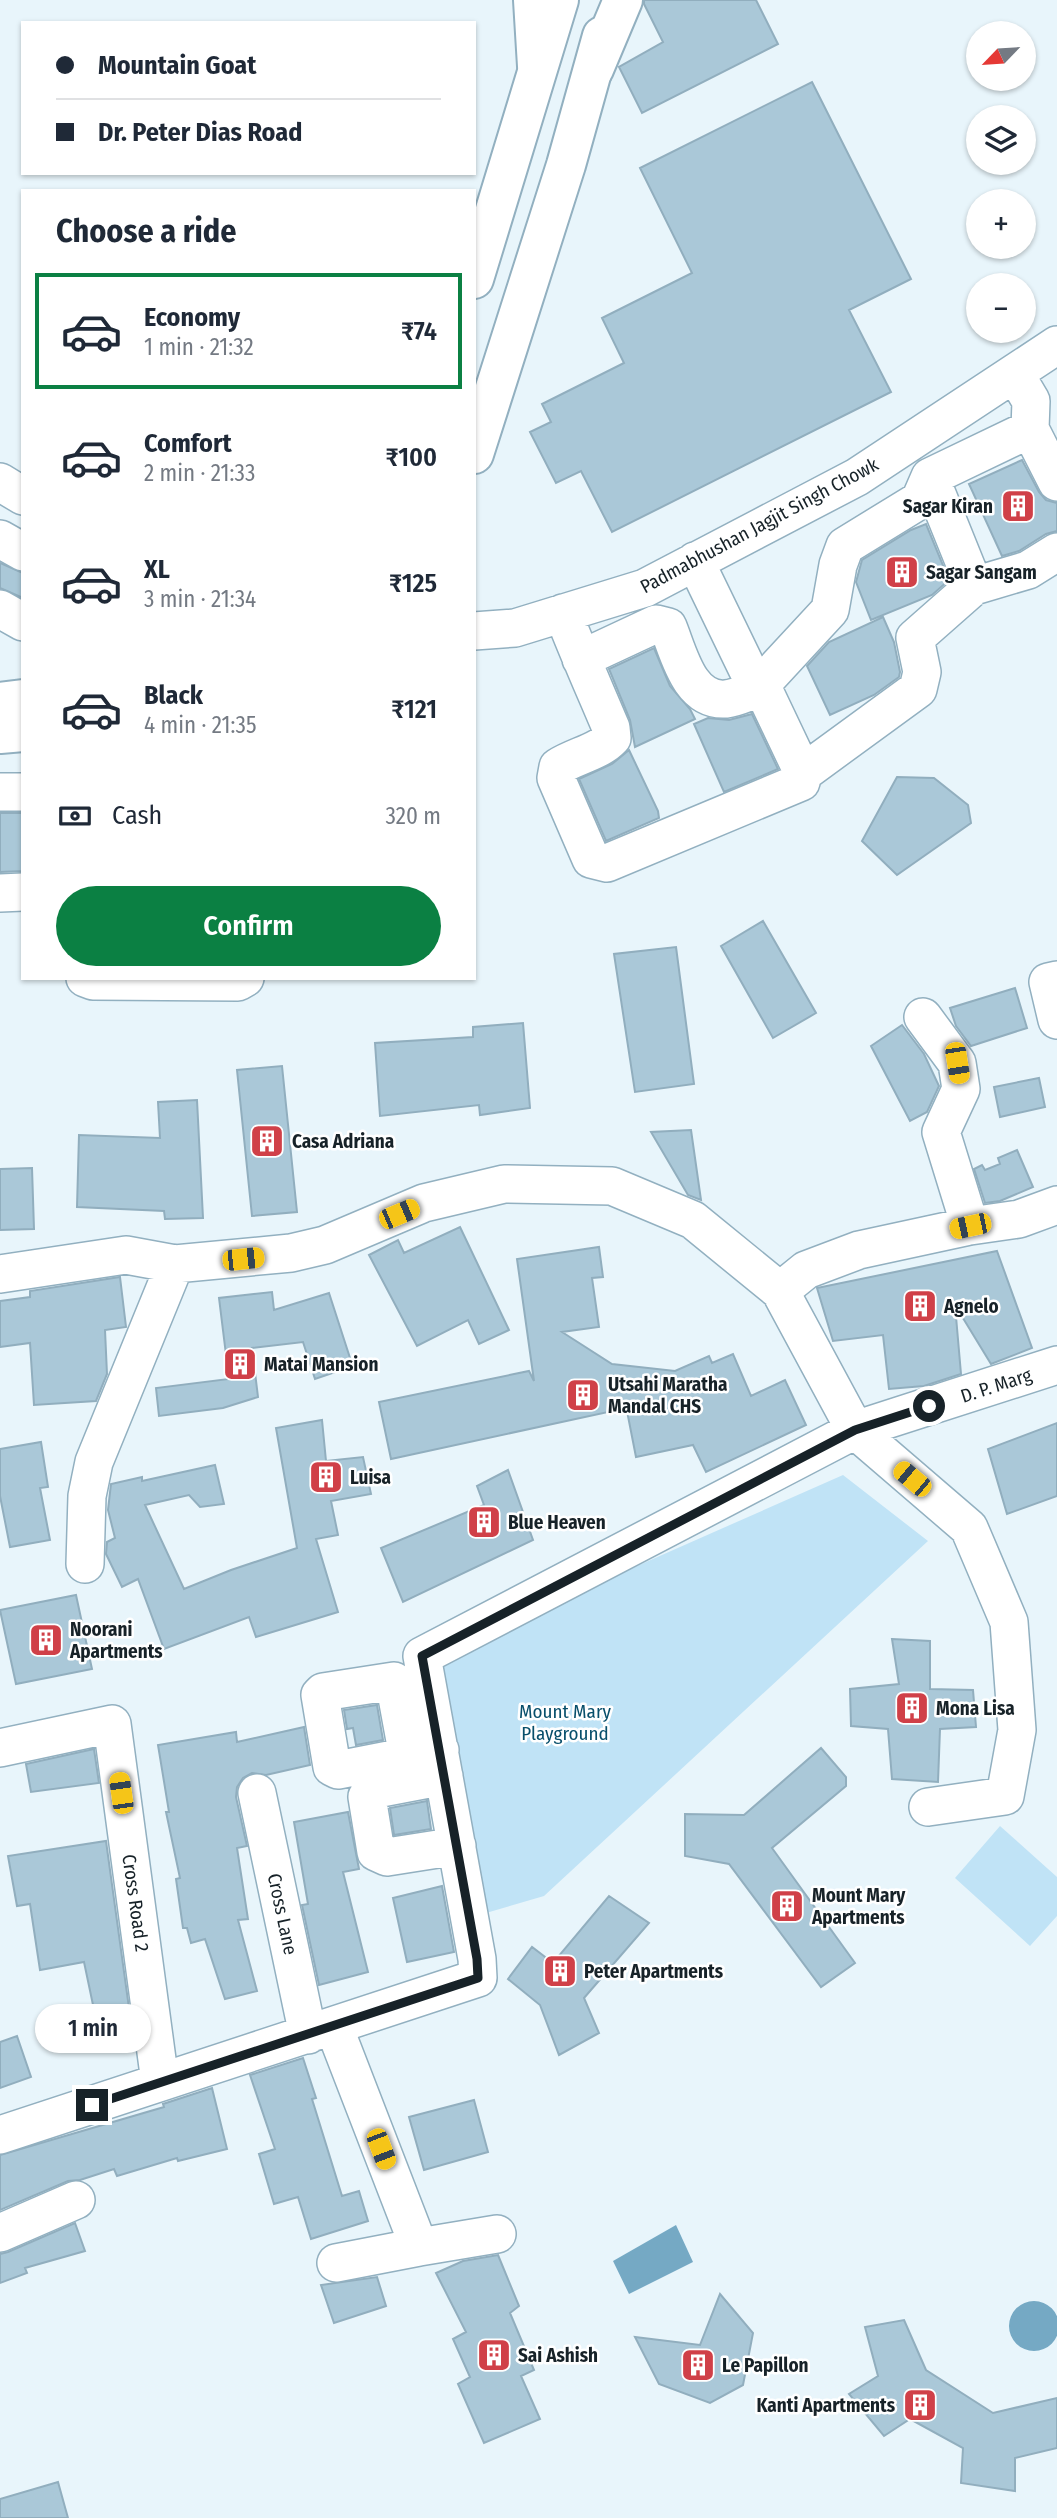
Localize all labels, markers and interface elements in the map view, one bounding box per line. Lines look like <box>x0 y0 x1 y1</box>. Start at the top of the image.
north arrow <box>966 21 1036 91</box>
map controls <box>966 21 1036 343</box>
text: Mountain Goat <box>98 50 256 81</box>
button: layers <box>966 105 1036 175</box>
text: Dr. Peter Dias Road <box>98 117 302 148</box>
button: + <box>966 189 1036 259</box>
text: Choose a ride <box>56 212 237 250</box>
button: − <box>966 273 1036 343</box>
icon: car <box>60 300 123 363</box>
text: Economy <box>144 302 240 333</box>
text: ₹74 <box>401 316 437 347</box>
text: 1 min · 21:32 <box>144 333 254 361</box>
icon: car <box>60 426 123 489</box>
text: Comfort <box>144 428 232 459</box>
text: ₹100 <box>385 442 437 473</box>
street label: Padmabhushan Jagjit Singh Chowk <box>636 453 882 598</box>
text: 2 min · 21:33 <box>144 459 255 487</box>
building icon: Sagar Kiran <box>999 487 1037 525</box>
place label: Sagar Kiran <box>903 495 993 518</box>
icon: car <box>60 552 123 615</box>
building icon: Sagar Sangam <box>883 553 921 591</box>
text: XL <box>144 554 170 585</box>
place label: Sagar Sangam <box>926 561 1037 584</box>
text: ₹125 <box>389 568 437 599</box>
text: 3 min · 21:34 <box>144 585 256 613</box>
icon: car <box>60 678 123 741</box>
text: Black <box>144 680 203 711</box>
text: ₹121 <box>391 694 437 725</box>
text: 4 min · 21:35 <box>144 711 256 739</box>
icon: cash <box>56 797 94 835</box>
text: Cash <box>112 800 162 831</box>
text: 320 m <box>386 802 441 830</box>
button: Confirm <box>56 886 441 966</box>
car <box>944 1041 971 1085</box>
building icon: Casa Adriana <box>248 1122 286 1160</box>
place label: Casa Adriana <box>292 1130 394 1153</box>
car <box>376 1196 423 1232</box>
car <box>948 1211 993 1241</box>
car <box>222 1246 265 1272</box>
building icon: Agnelo <box>901 1287 939 1325</box>
place label: Agnelo <box>943 1295 999 1318</box>
building icon: Matai Mansion <box>221 1345 259 1383</box>
place label: Matai Mansion <box>264 1353 378 1376</box>
street label: D. P. Marg <box>958 1363 1035 1408</box>
place label: Utsahi Maratha Mandal CHS <box>608 1373 727 1418</box>
building icon: Utsahi Maratha Mandal CHS <box>564 1376 602 1414</box>
route start <box>913 1390 945 1422</box>
car <box>890 1457 935 1501</box>
building icon: Luisa <box>307 1458 345 1496</box>
place label: Luisa <box>350 1466 391 1489</box>
building icon: Blue Heaven <box>465 1503 503 1541</box>
place label: Blue Heaven <box>508 1511 606 1534</box>
place label: Noorani Apartments <box>69 1618 163 1663</box>
building icon: Noorani Apartments <box>27 1621 65 1659</box>
building icon: Mona Lisa <box>893 1689 931 1727</box>
place label: Mona Lisa <box>936 1697 1015 1720</box>
park label: Mount Mary Playground <box>519 1700 612 1745</box>
car <box>108 1771 135 1815</box>
street label: Cross Road 2 <box>117 1853 154 1953</box>
street label: Cross Lane <box>263 1871 302 1957</box>
place label: Mount Mary Apartments <box>811 1884 906 1929</box>
building icon: Mount Mary Apartments <box>768 1887 806 1925</box>
building icon: Peter Apartments <box>541 1952 579 1990</box>
place label: Peter Apartments <box>584 1960 724 1983</box>
callout: 1 min <box>34 2004 150 2052</box>
text: 1 min <box>68 2014 118 2042</box>
route end <box>76 2089 108 2121</box>
car <box>364 2126 399 2172</box>
building icon: Sai Ashish <box>475 2336 513 2374</box>
place label: Sai Ashish <box>518 2344 598 2367</box>
building icon: Le Papillon <box>679 2346 717 2384</box>
place label: Le Papillon <box>722 2354 809 2377</box>
building icon: Kanti Apartments <box>901 2386 939 2424</box>
place label: Kanti Apartments <box>757 2394 896 2417</box>

